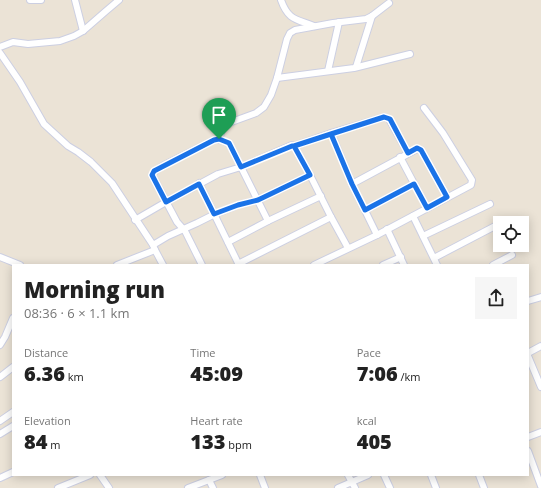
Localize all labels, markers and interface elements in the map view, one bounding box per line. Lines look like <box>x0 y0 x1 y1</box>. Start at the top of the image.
pin <box>202 98 236 139</box>
icon: arrive <box>208 104 230 126</box>
map controls <box>493 216 529 252</box>
button: locate <box>493 216 529 252</box>
text: Morning run <box>24 274 165 304</box>
button: share <box>475 277 517 319</box>
text: 08:36 · 6 × 1.1 km <box>24 304 129 322</box>
text: Distance <box>24 345 68 360</box>
text: Time <box>190 345 216 360</box>
text: Pace <box>357 345 381 360</box>
text: 6.36 <box>24 360 65 387</box>
text: 45:09 <box>190 360 243 387</box>
text: 7:06 <box>357 360 398 387</box>
text: km <box>65 369 84 384</box>
text: /km <box>398 369 420 384</box>
text: Elevation <box>24 413 71 428</box>
text: Heart rate <box>190 413 243 428</box>
text: kcal <box>357 413 377 428</box>
text: 84 <box>24 428 47 455</box>
text: 133 <box>190 428 225 455</box>
text: 405 <box>357 428 392 455</box>
text: m <box>47 437 60 452</box>
text: bpm <box>225 437 252 452</box>

